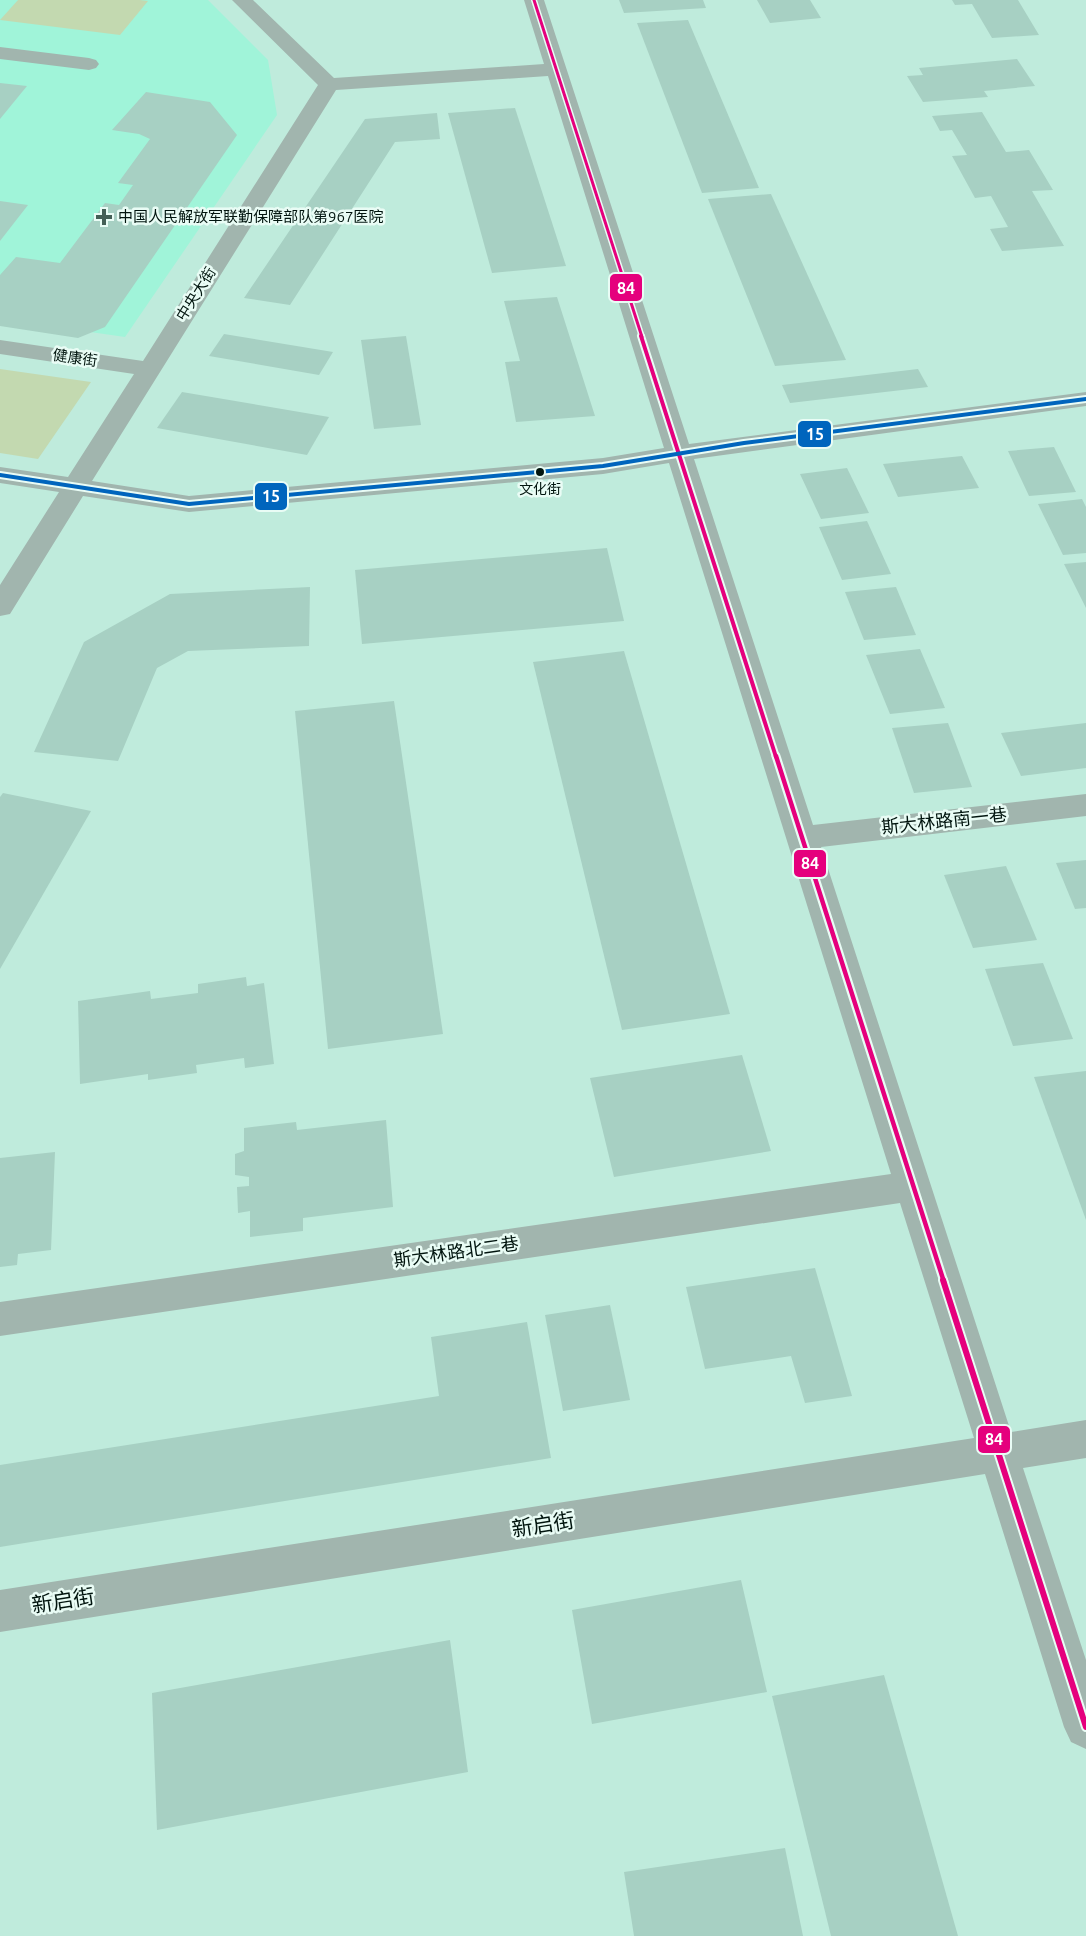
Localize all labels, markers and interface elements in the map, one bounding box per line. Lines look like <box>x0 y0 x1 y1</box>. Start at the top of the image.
marker: 中国人民解放军联勤保障部队第967医院 <box>95 208 113 226</box>
place label: 中国人民解放军联勤保障部队第967医院 <box>118 208 383 225</box>
street label: 中央大街 <box>172 264 219 324</box>
line badge: 84 <box>609 273 643 302</box>
text: 84 <box>617 279 635 297</box>
street label: 健康街 <box>52 346 99 369</box>
line badge: 15 <box>797 420 832 448</box>
text: 15 <box>806 425 824 443</box>
marker: 文化街 <box>534 466 546 478</box>
place label: 文化街 <box>519 481 561 497</box>
line badge: 15 <box>254 482 288 511</box>
text: 15 <box>262 487 280 505</box>
street label: 斯大林路南一巷 <box>880 803 1008 837</box>
line badge: 84 <box>793 849 827 878</box>
text: 84 <box>801 854 819 872</box>
street label: 斯大林路北二巷 <box>392 1232 520 1270</box>
line badge: 84 <box>977 1425 1011 1454</box>
text: 84 <box>985 1430 1003 1448</box>
street label: 新启街 <box>510 1507 576 1541</box>
street label: 新启街 <box>30 1583 96 1617</box>

